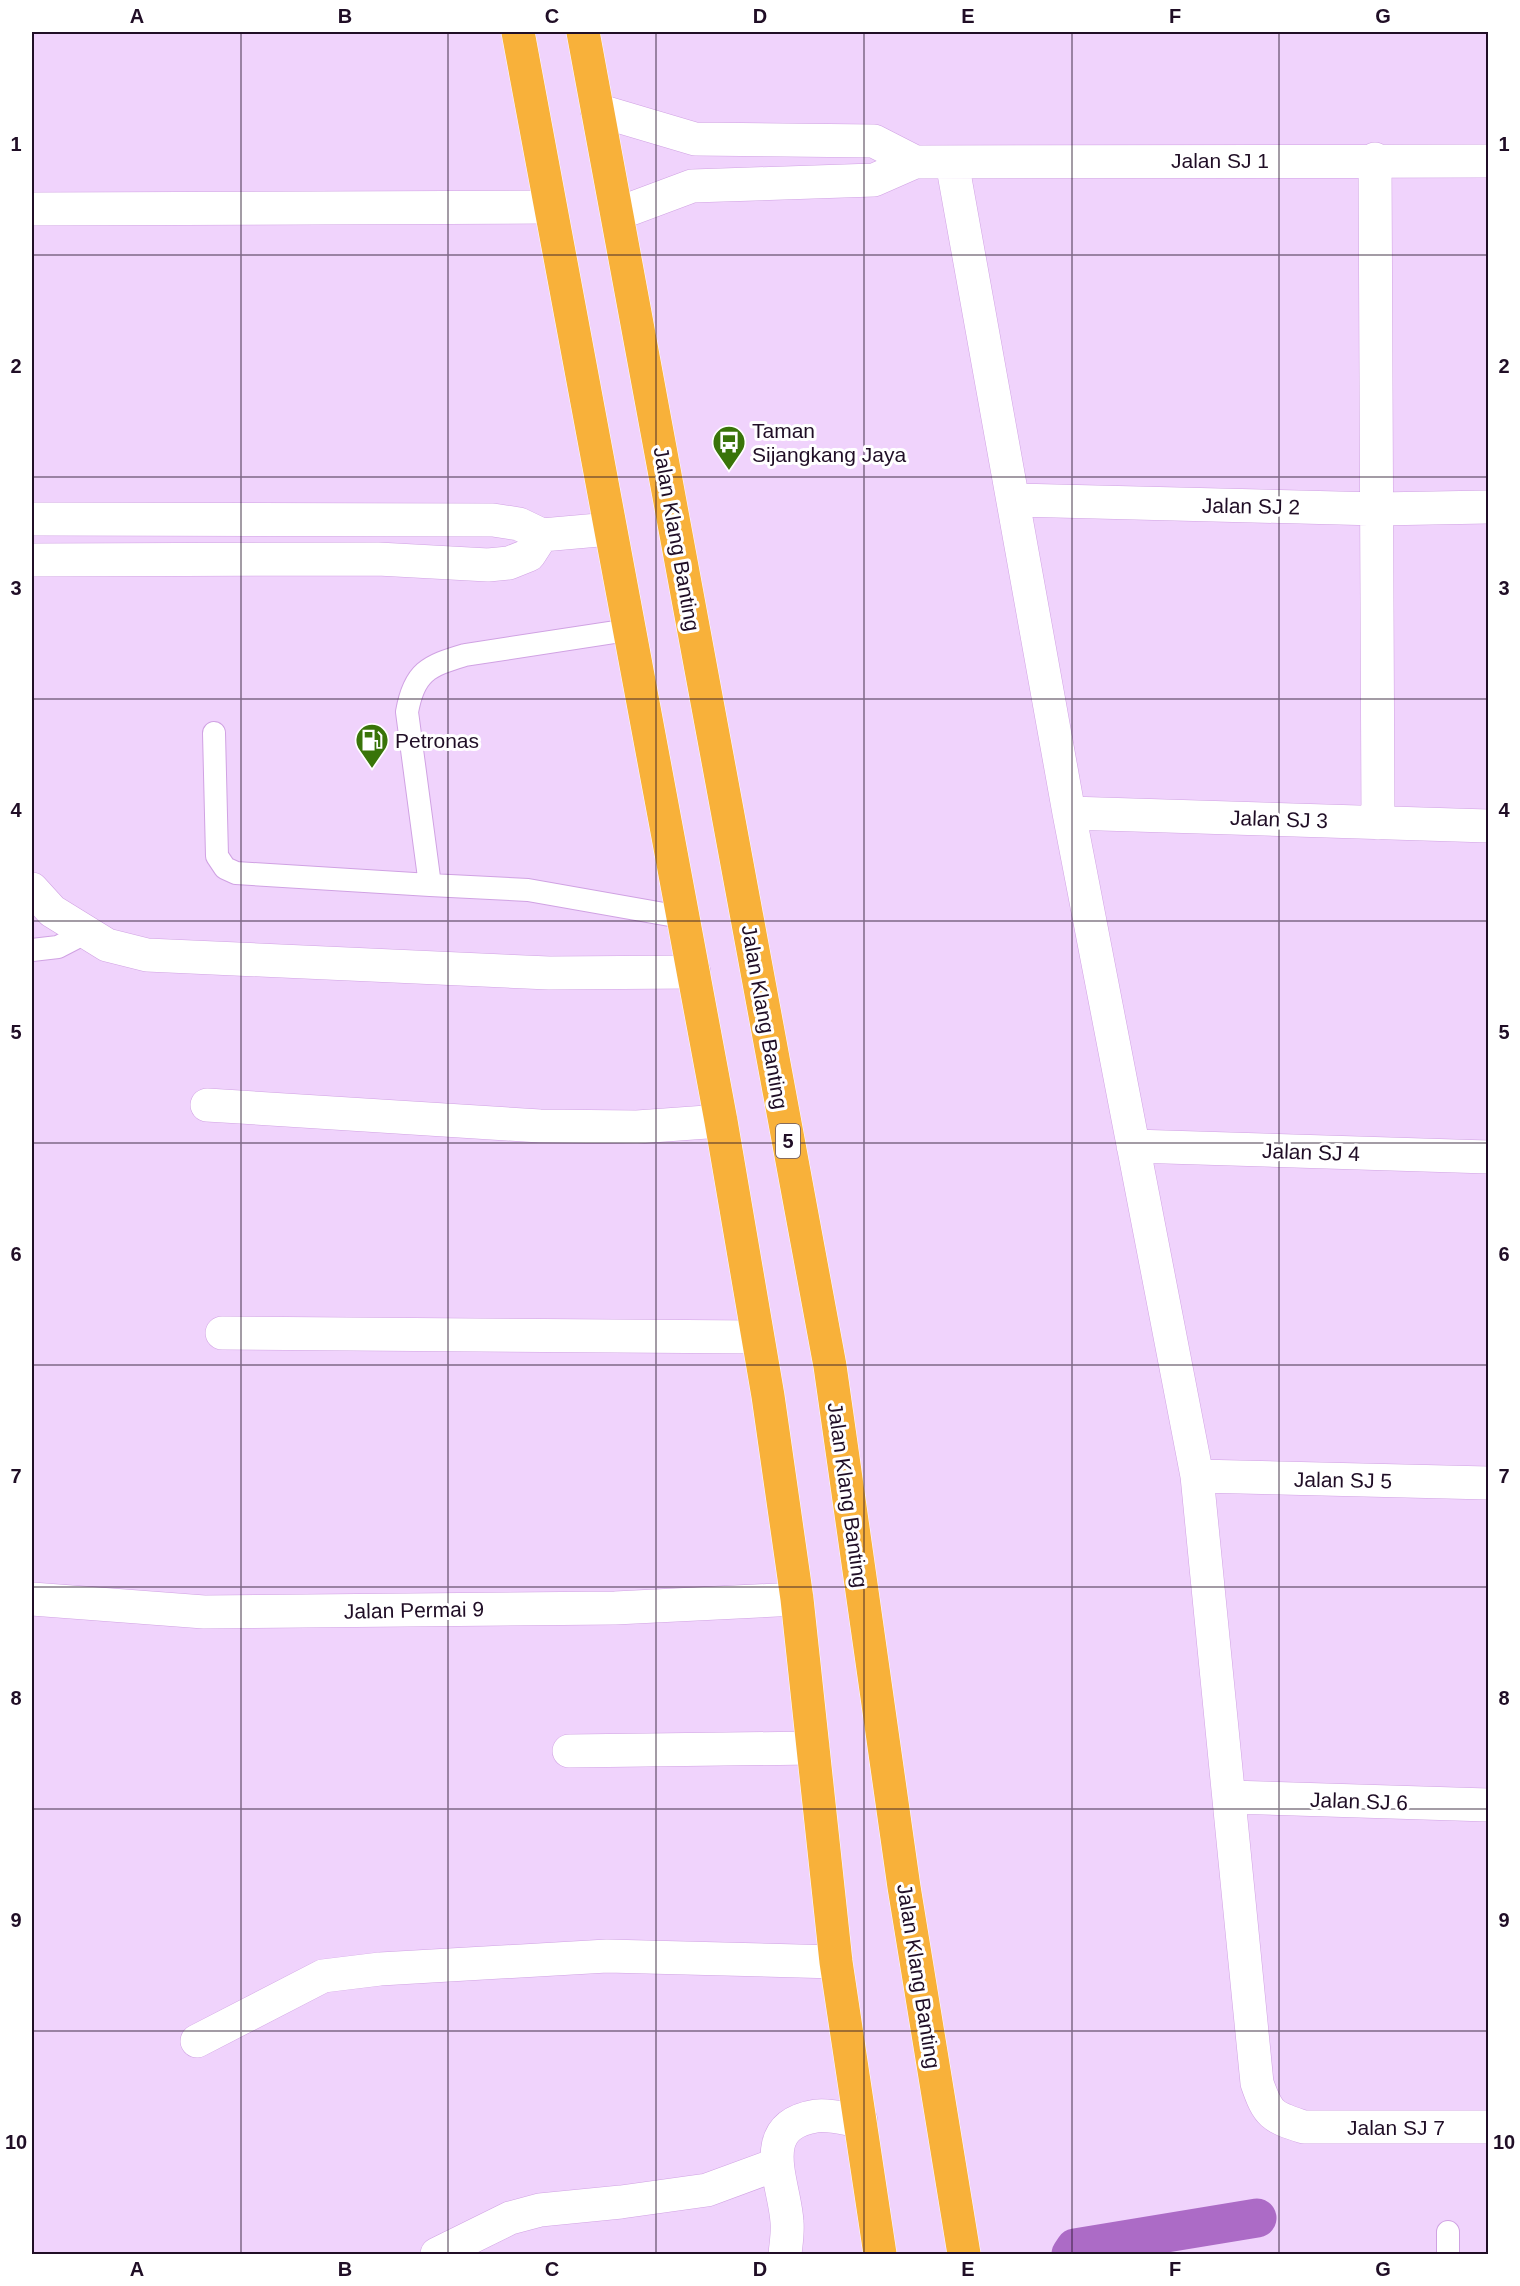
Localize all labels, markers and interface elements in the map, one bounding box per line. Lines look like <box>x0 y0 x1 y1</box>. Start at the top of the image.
text: A <box>130 5 144 27</box>
text: B <box>338 5 352 27</box>
text: C <box>545 5 559 27</box>
text: D <box>753 5 767 27</box>
text: E <box>961 5 975 27</box>
text: F <box>1169 5 1181 27</box>
text: G <box>1375 5 1391 27</box>
text: 1 <box>10 133 22 155</box>
text: 1 <box>1498 133 1510 155</box>
street label: Jalan SJ 1 <box>1171 149 1269 172</box>
text: 2 <box>10 355 22 377</box>
text: 2 <box>1498 355 1510 377</box>
place label: Taman Sijangkang Jaya <box>752 419 906 466</box>
bus stop icon: Taman Sijangkang Jaya <box>711 424 747 471</box>
street label: Jalan Klang Banting <box>649 445 705 633</box>
street label: Jalan SJ 2 <box>1202 494 1300 518</box>
text: 3 <box>10 577 22 599</box>
text: 3 <box>1498 577 1510 599</box>
fuel station icon: Petronas <box>354 722 390 769</box>
place label: Petronas <box>395 729 479 752</box>
text: 4 <box>10 799 22 821</box>
text: 4 <box>1498 799 1510 821</box>
street label: Jalan SJ 3 <box>1230 806 1328 832</box>
street label: Jalan Klang Banting <box>737 923 793 1111</box>
text: 5 <box>10 1021 22 1043</box>
text: 5 <box>1498 1021 1510 1043</box>
road number: 5 <box>776 1124 800 1158</box>
street label: Jalan SJ 4 <box>1262 1139 1361 1165</box>
text: 6 <box>10 1243 22 1265</box>
text: 6 <box>1498 1243 1510 1265</box>
street label: Jalan Klang Banting <box>824 1401 872 1589</box>
text: 7 <box>10 1465 22 1487</box>
text: 7 <box>1498 1465 1510 1487</box>
street label: Jalan SJ 5 <box>1294 1468 1392 1492</box>
street label: Jalan Permai 9 <box>344 1597 484 1623</box>
text: 8 <box>10 1687 22 1709</box>
text: 8 <box>1498 1687 1510 1709</box>
street label: Jalan SJ 6 <box>1310 1788 1408 1814</box>
street label: Jalan Klang Banting <box>893 1882 945 2070</box>
text: 9 <box>10 1909 22 1931</box>
text: 9 <box>1498 1909 1510 1931</box>
street label: Jalan SJ 7 <box>1347 2116 1445 2139</box>
text: 10 <box>5 2131 27 2153</box>
text: 10 <box>1493 2131 1515 2153</box>
text: A <box>130 2258 144 2280</box>
text: B <box>338 2258 352 2280</box>
text: C <box>545 2258 559 2280</box>
text: D <box>753 2258 767 2280</box>
text: E <box>961 2258 975 2280</box>
text: F <box>1169 2258 1181 2280</box>
text: G <box>1375 2258 1391 2280</box>

